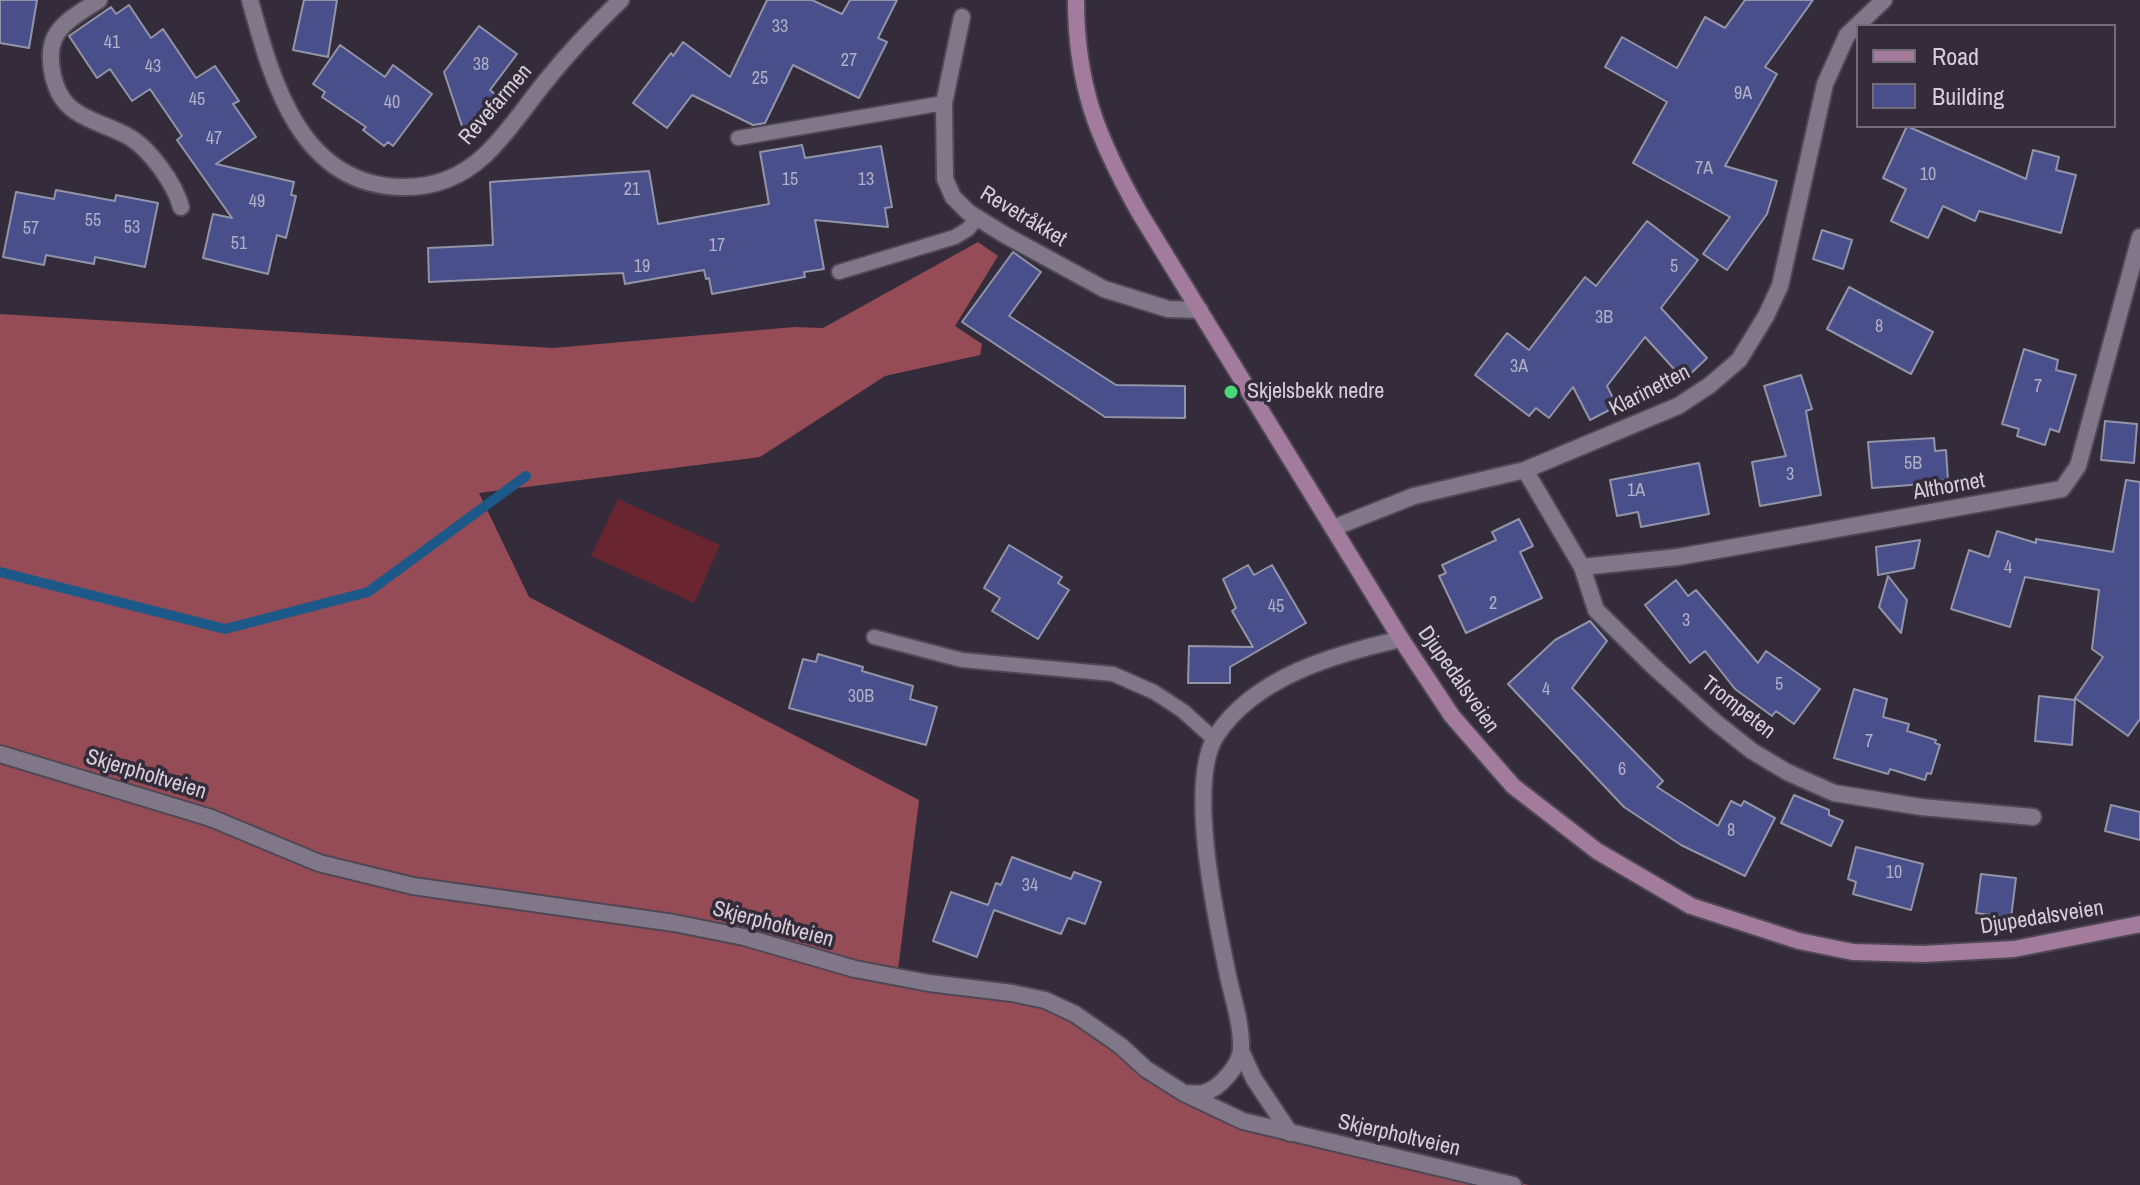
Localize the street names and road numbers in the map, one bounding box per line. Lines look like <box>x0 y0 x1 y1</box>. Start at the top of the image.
street label: Revefarmen <box>454 59 538 151</box>
street label: Revetråkket <box>975 181 1071 253</box>
street label: Klarinetten <box>1605 359 1695 423</box>
street label: Althornet <box>1911 468 1987 506</box>
street label: Djupedalsveien <box>1412 622 1504 738</box>
street label: Trompeten <box>1696 671 1780 745</box>
street label: Skjerpholtveien <box>83 744 209 806</box>
street label: Djupedalsveien <box>1979 895 2105 941</box>
street label: Skjerpholtveien <box>710 896 836 954</box>
street label: Skjerpholtveien <box>1335 1109 1463 1163</box>

